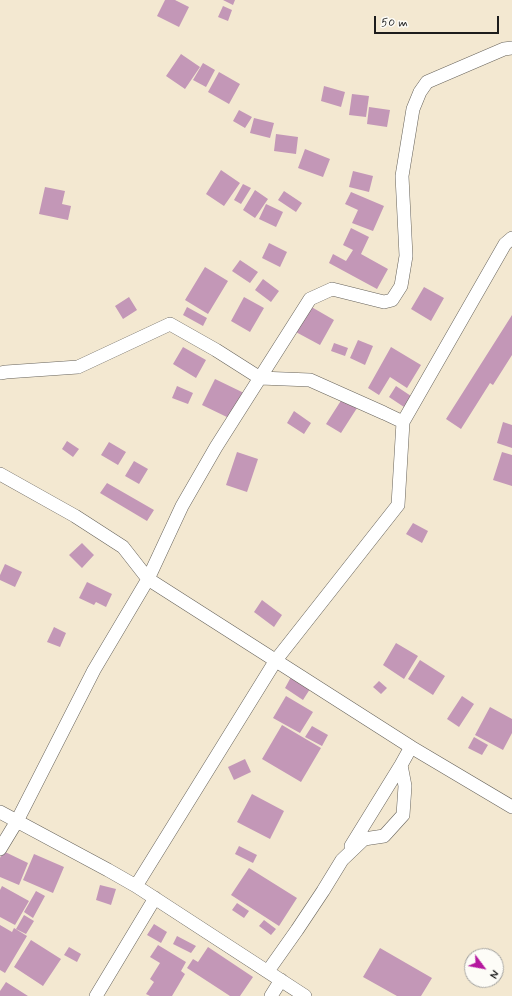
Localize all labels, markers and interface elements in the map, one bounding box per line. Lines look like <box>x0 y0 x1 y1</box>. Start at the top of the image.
scale bar <box>376 8 501 34</box>
text: 50 m <box>381 15 408 31</box>
north arrow <box>464 948 504 988</box>
text: N <box>485 967 501 981</box>

